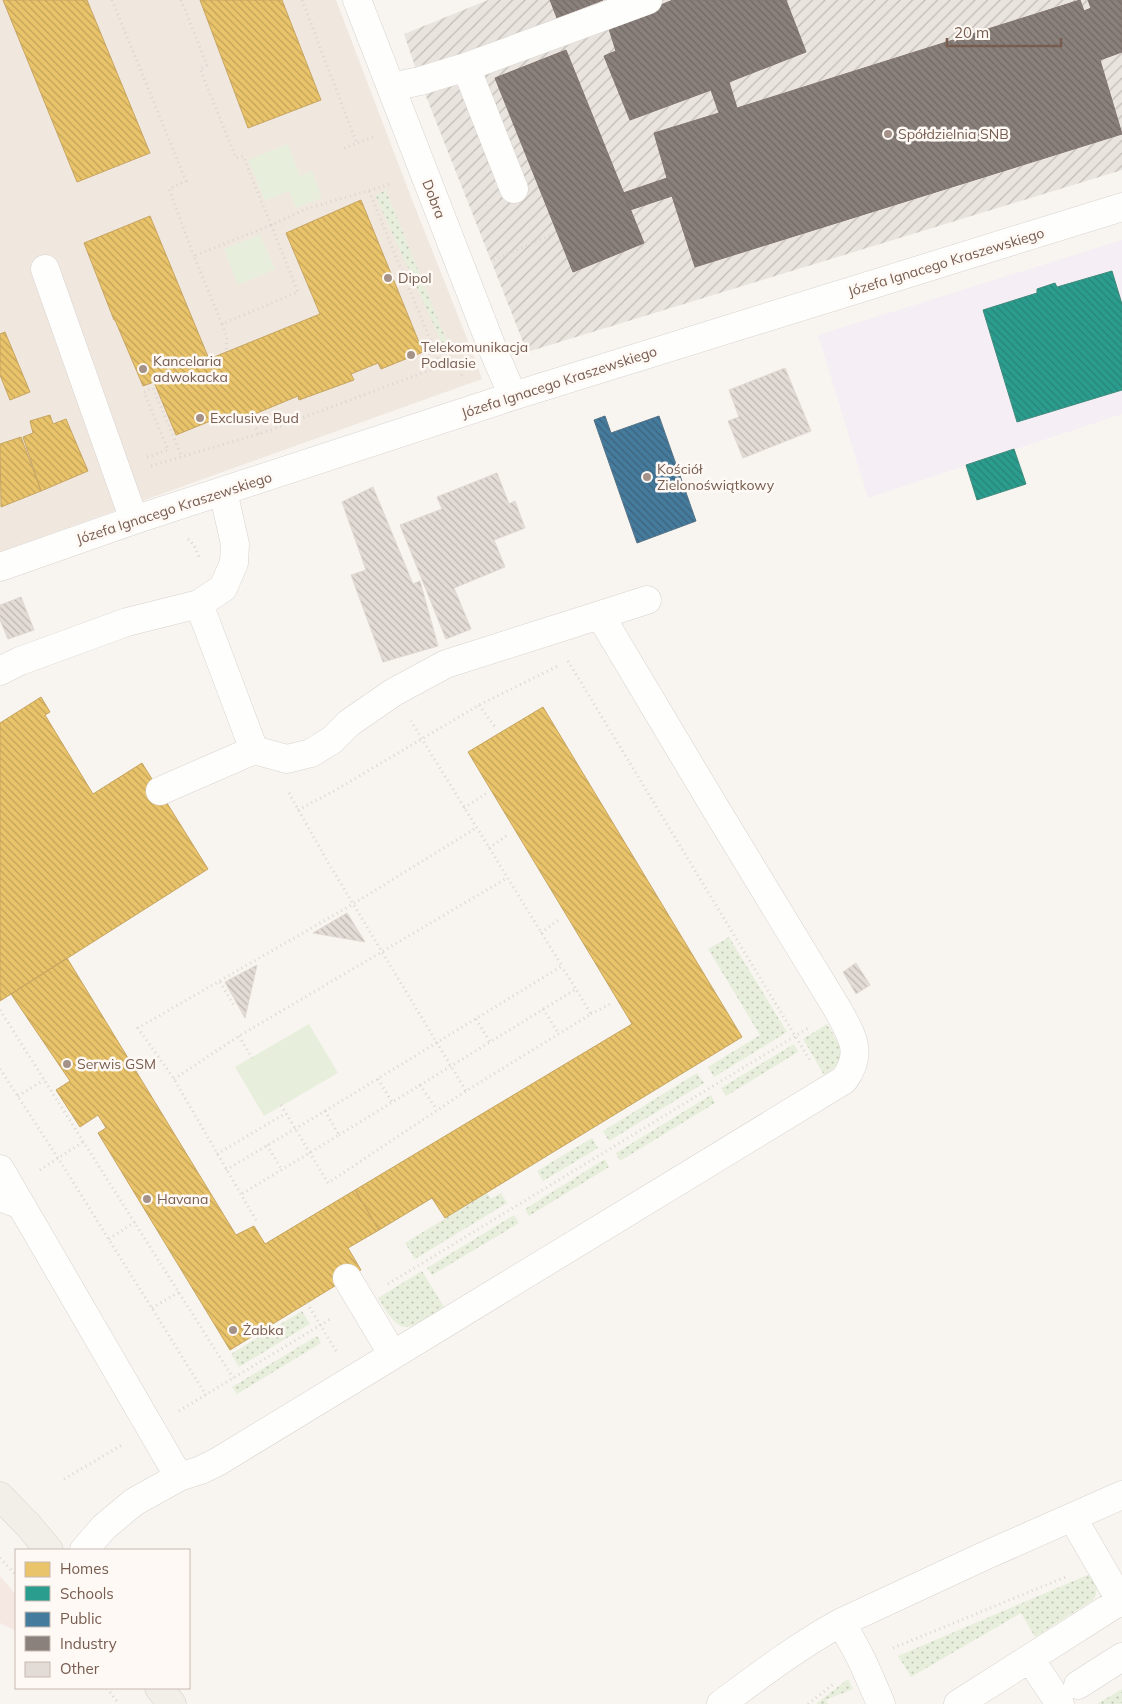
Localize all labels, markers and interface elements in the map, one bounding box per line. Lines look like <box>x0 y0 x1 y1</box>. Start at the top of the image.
scale bar <box>947 15 1061 47</box>
text: 20 m <box>954 23 989 42</box>
place label: Spółdzielnia SNB <box>898 125 1009 143</box>
marker: Spółdzielnia SNB <box>882 128 894 140</box>
street label: Dobra <box>418 177 450 221</box>
street label: Józefa Ignacego Kraszewskiego <box>846 223 1046 301</box>
place label: Dipol <box>398 269 432 287</box>
marker: Dipol <box>382 272 394 284</box>
place label: Telekomunikacja Podlasie <box>421 338 528 372</box>
street label: Józefa Ignacego Kraszewskiego <box>459 342 659 422</box>
marker: Telekomunikacja Podlasie <box>405 349 417 361</box>
place label: Kancelaria adwokacka <box>153 352 228 386</box>
marker: Kancelaria adwokacka <box>137 363 149 375</box>
place label: Exclusive Bud <box>210 409 299 427</box>
marker: Exclusive Bud <box>194 412 206 424</box>
place label: Kościół Zielonoświątkowy <box>657 460 775 494</box>
street label: Józefa Ignacego Kraszewskiego <box>74 468 274 548</box>
marker: Kościół Zielonoświątkowy <box>641 471 653 483</box>
place label: Serwis GSM <box>77 1055 156 1073</box>
marker: Serwis GSM <box>61 1058 73 1070</box>
place label: Havana <box>157 1190 208 1208</box>
marker: Havana <box>141 1193 153 1205</box>
place label: Żabka <box>243 1321 284 1339</box>
marker: Żabka <box>227 1324 239 1336</box>
legend <box>15 1549 190 1689</box>
text: Homes <box>60 1559 109 1578</box>
text: Schools <box>60 1584 114 1603</box>
text: Public <box>60 1609 102 1628</box>
text: Industry <box>60 1634 117 1653</box>
text: Other <box>60 1659 100 1678</box>

